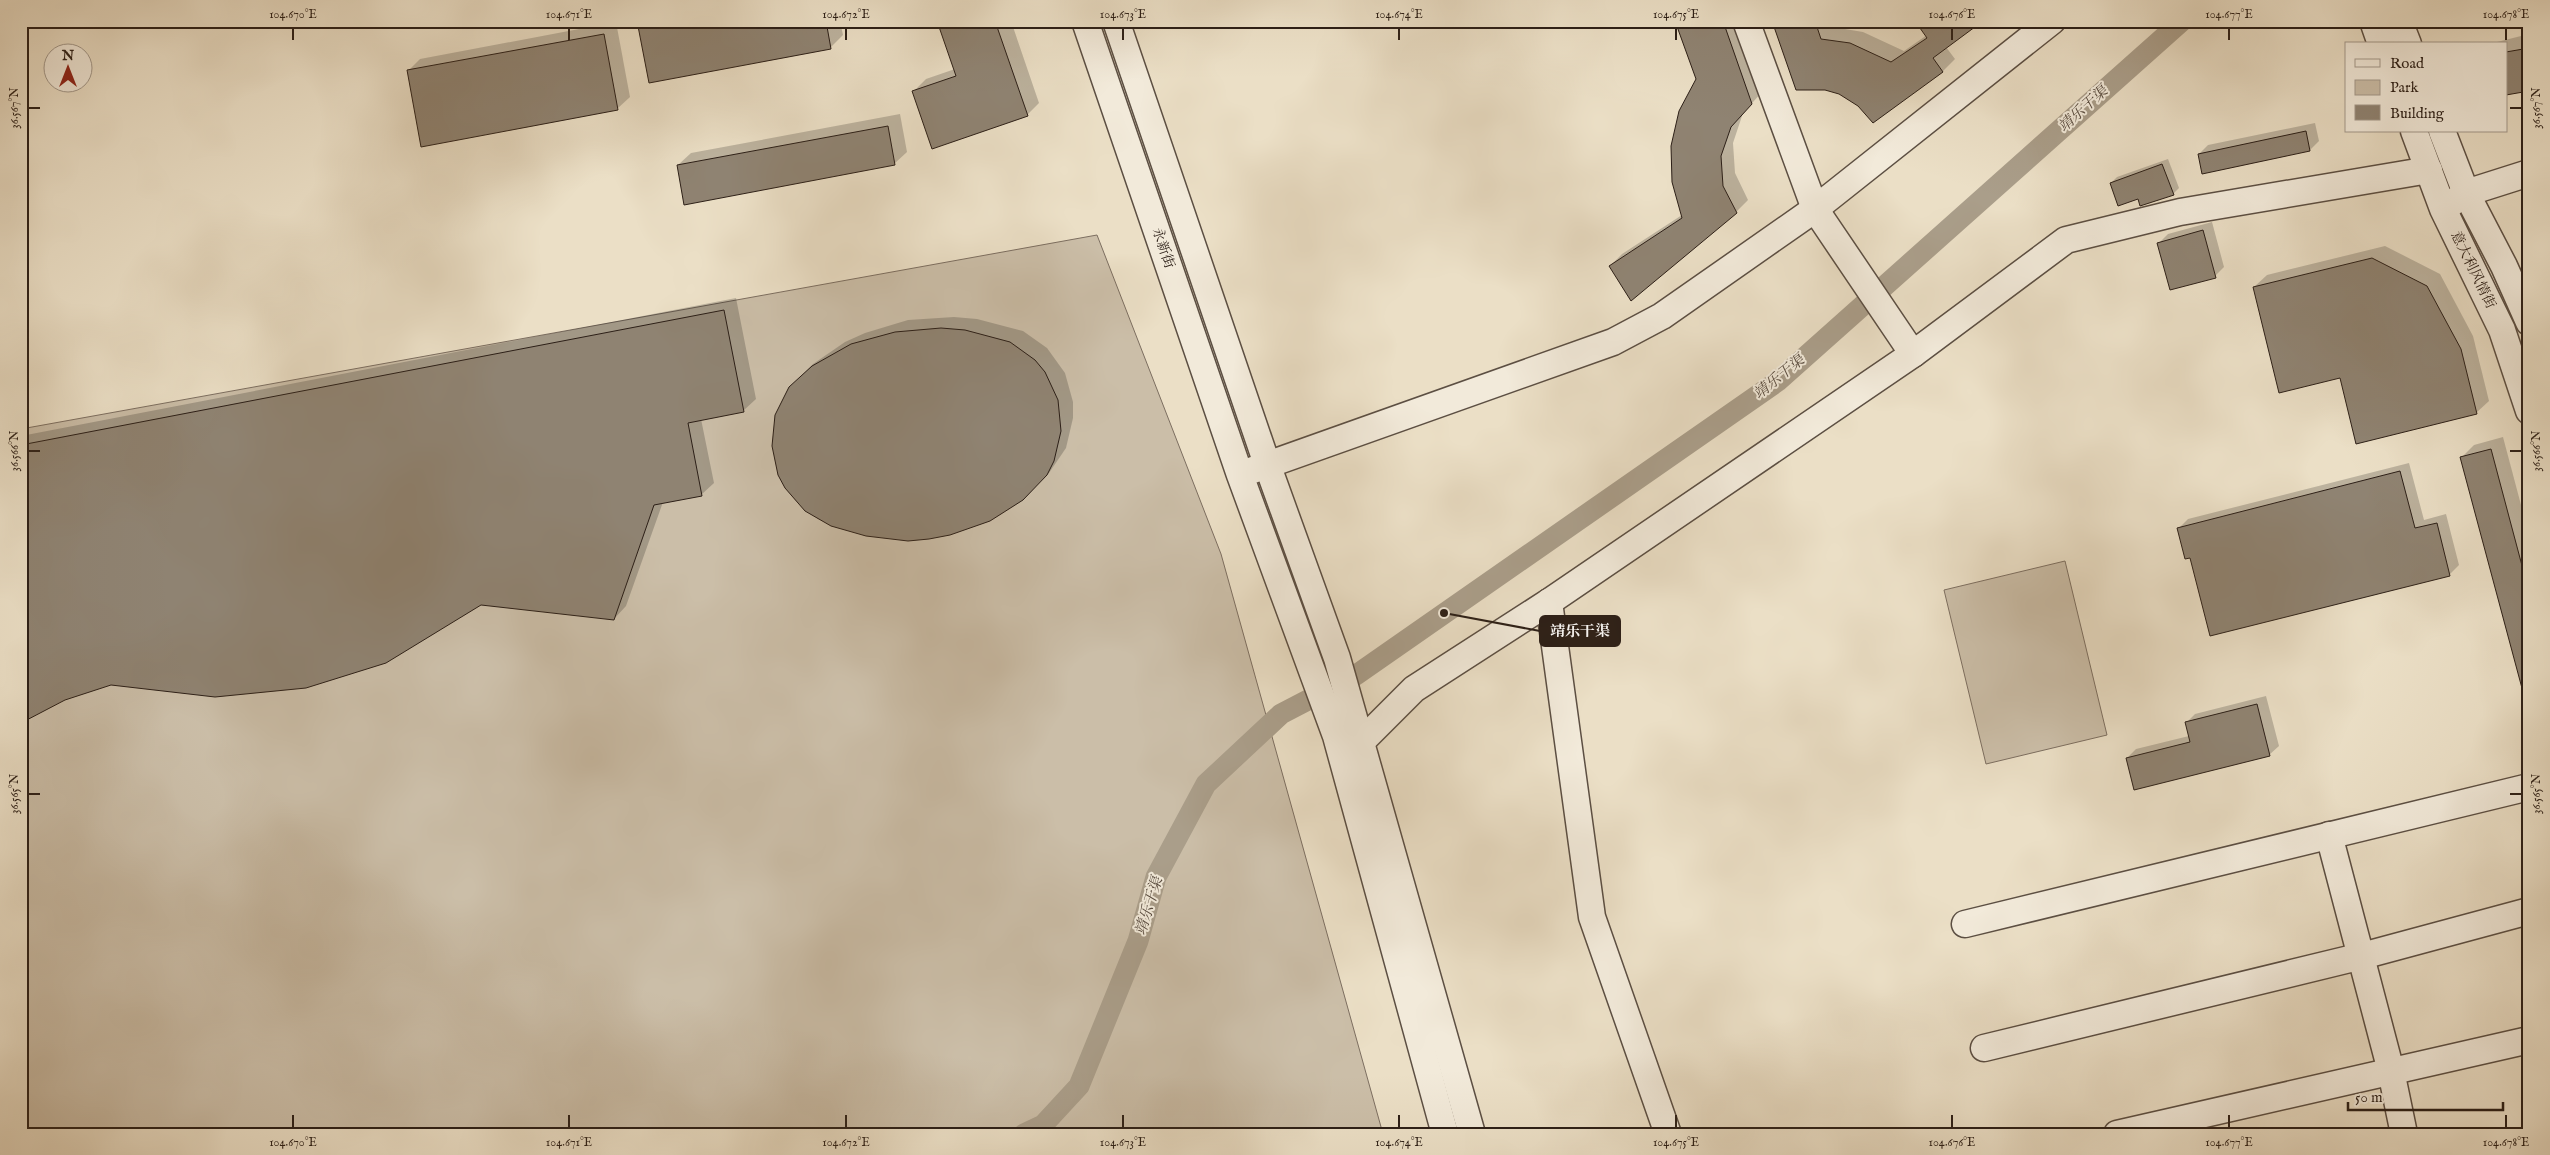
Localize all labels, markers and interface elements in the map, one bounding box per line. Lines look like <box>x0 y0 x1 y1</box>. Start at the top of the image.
text: 104.670°E <box>269 7 317 22</box>
text: 104.671°E <box>546 7 592 22</box>
text: 104.672°E <box>822 7 870 22</box>
text: 104.673°E <box>1100 7 1146 22</box>
text: 104.674°E <box>1375 7 1423 22</box>
text: 104.675°E <box>1653 7 1699 22</box>
text: 104.676°E <box>1929 7 1975 22</box>
text: 104.677°E <box>2205 7 2253 22</box>
text: 104.678°E <box>2483 7 2529 22</box>
north arrow <box>42 42 92 92</box>
legend <box>2345 42 2508 132</box>
text: N <box>61 47 74 65</box>
text: Road <box>2390 54 2425 73</box>
text: Park <box>2390 78 2420 97</box>
water label: 靖乐干渠 <box>2054 81 2113 136</box>
text: 36.567°N <box>7 87 22 129</box>
text: 36.567°N <box>2529 87 2544 129</box>
text: Building <box>2390 104 2445 123</box>
street label: 永新街 <box>1148 225 1178 271</box>
street label: 意大利风情街 <box>2446 228 2500 312</box>
water label: 靖乐干渠 <box>1750 349 1810 403</box>
text: 36.566°N <box>7 430 22 471</box>
text: 36.566°N <box>2529 430 2544 471</box>
callout: 靖乐干渠 <box>1540 616 1620 646</box>
text: 靖乐干渠 <box>1550 622 1610 641</box>
text: 36.565°N <box>7 773 22 814</box>
text: 36.565°N <box>2529 773 2544 814</box>
water label: 靖乐干渠 <box>1131 873 1167 937</box>
scale bar <box>2348 1080 2502 1112</box>
text: 50 m <box>2355 1088 2383 1107</box>
text: 104.670°E <box>269 1135 317 1150</box>
text: 104.671°E <box>546 1135 592 1150</box>
text: 104.672°E <box>822 1135 870 1150</box>
text: 104.673°E <box>1100 1135 1146 1150</box>
text: 104.674°E <box>1375 1135 1423 1150</box>
text: 104.675°E <box>1653 1135 1699 1150</box>
text: 104.676°E <box>1929 1135 1975 1150</box>
text: 104.677°E <box>2205 1135 2253 1150</box>
text: 104.678°E <box>2483 1135 2529 1150</box>

